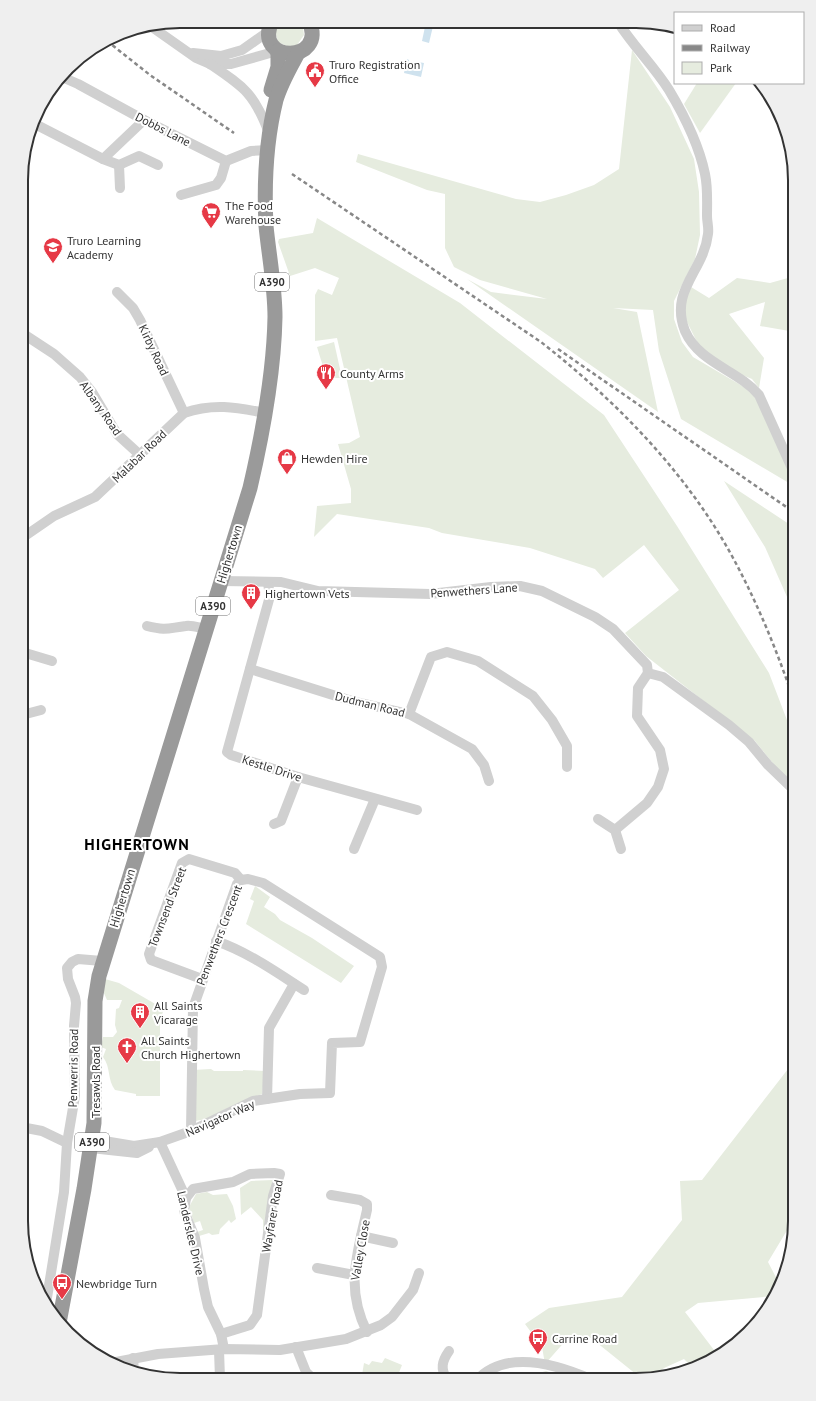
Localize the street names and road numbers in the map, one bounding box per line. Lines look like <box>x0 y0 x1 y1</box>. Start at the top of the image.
street label: Dobbs Lane <box>133 109 193 149</box>
road number: A390 <box>255 273 289 291</box>
street label: Kirby Road <box>136 322 172 378</box>
street label: Albany Road <box>77 378 125 438</box>
street label: Malabar Road <box>109 426 169 486</box>
street label: Highertown <box>213 523 245 585</box>
street label: Penwethers Lane <box>430 579 518 601</box>
road number: A390 <box>196 597 230 615</box>
street label: Dudman Road <box>333 688 407 720</box>
street label: Kestle Drive <box>240 751 304 785</box>
street label: Townsend Street <box>145 865 189 949</box>
street label: Highertown <box>106 867 138 929</box>
street label: Penwethers Crescent <box>193 883 245 987</box>
street label: Penwerris Road <box>65 1028 81 1108</box>
street label: Tresawls Road <box>88 1046 103 1118</box>
street label: Navigator Way <box>183 1096 257 1140</box>
road number: A390 <box>75 1133 109 1151</box>
street label: Wayfarer Road <box>258 1178 286 1254</box>
street label: Landerslee Drive <box>174 1189 208 1277</box>
street label: Valley Close <box>347 1219 373 1282</box>

